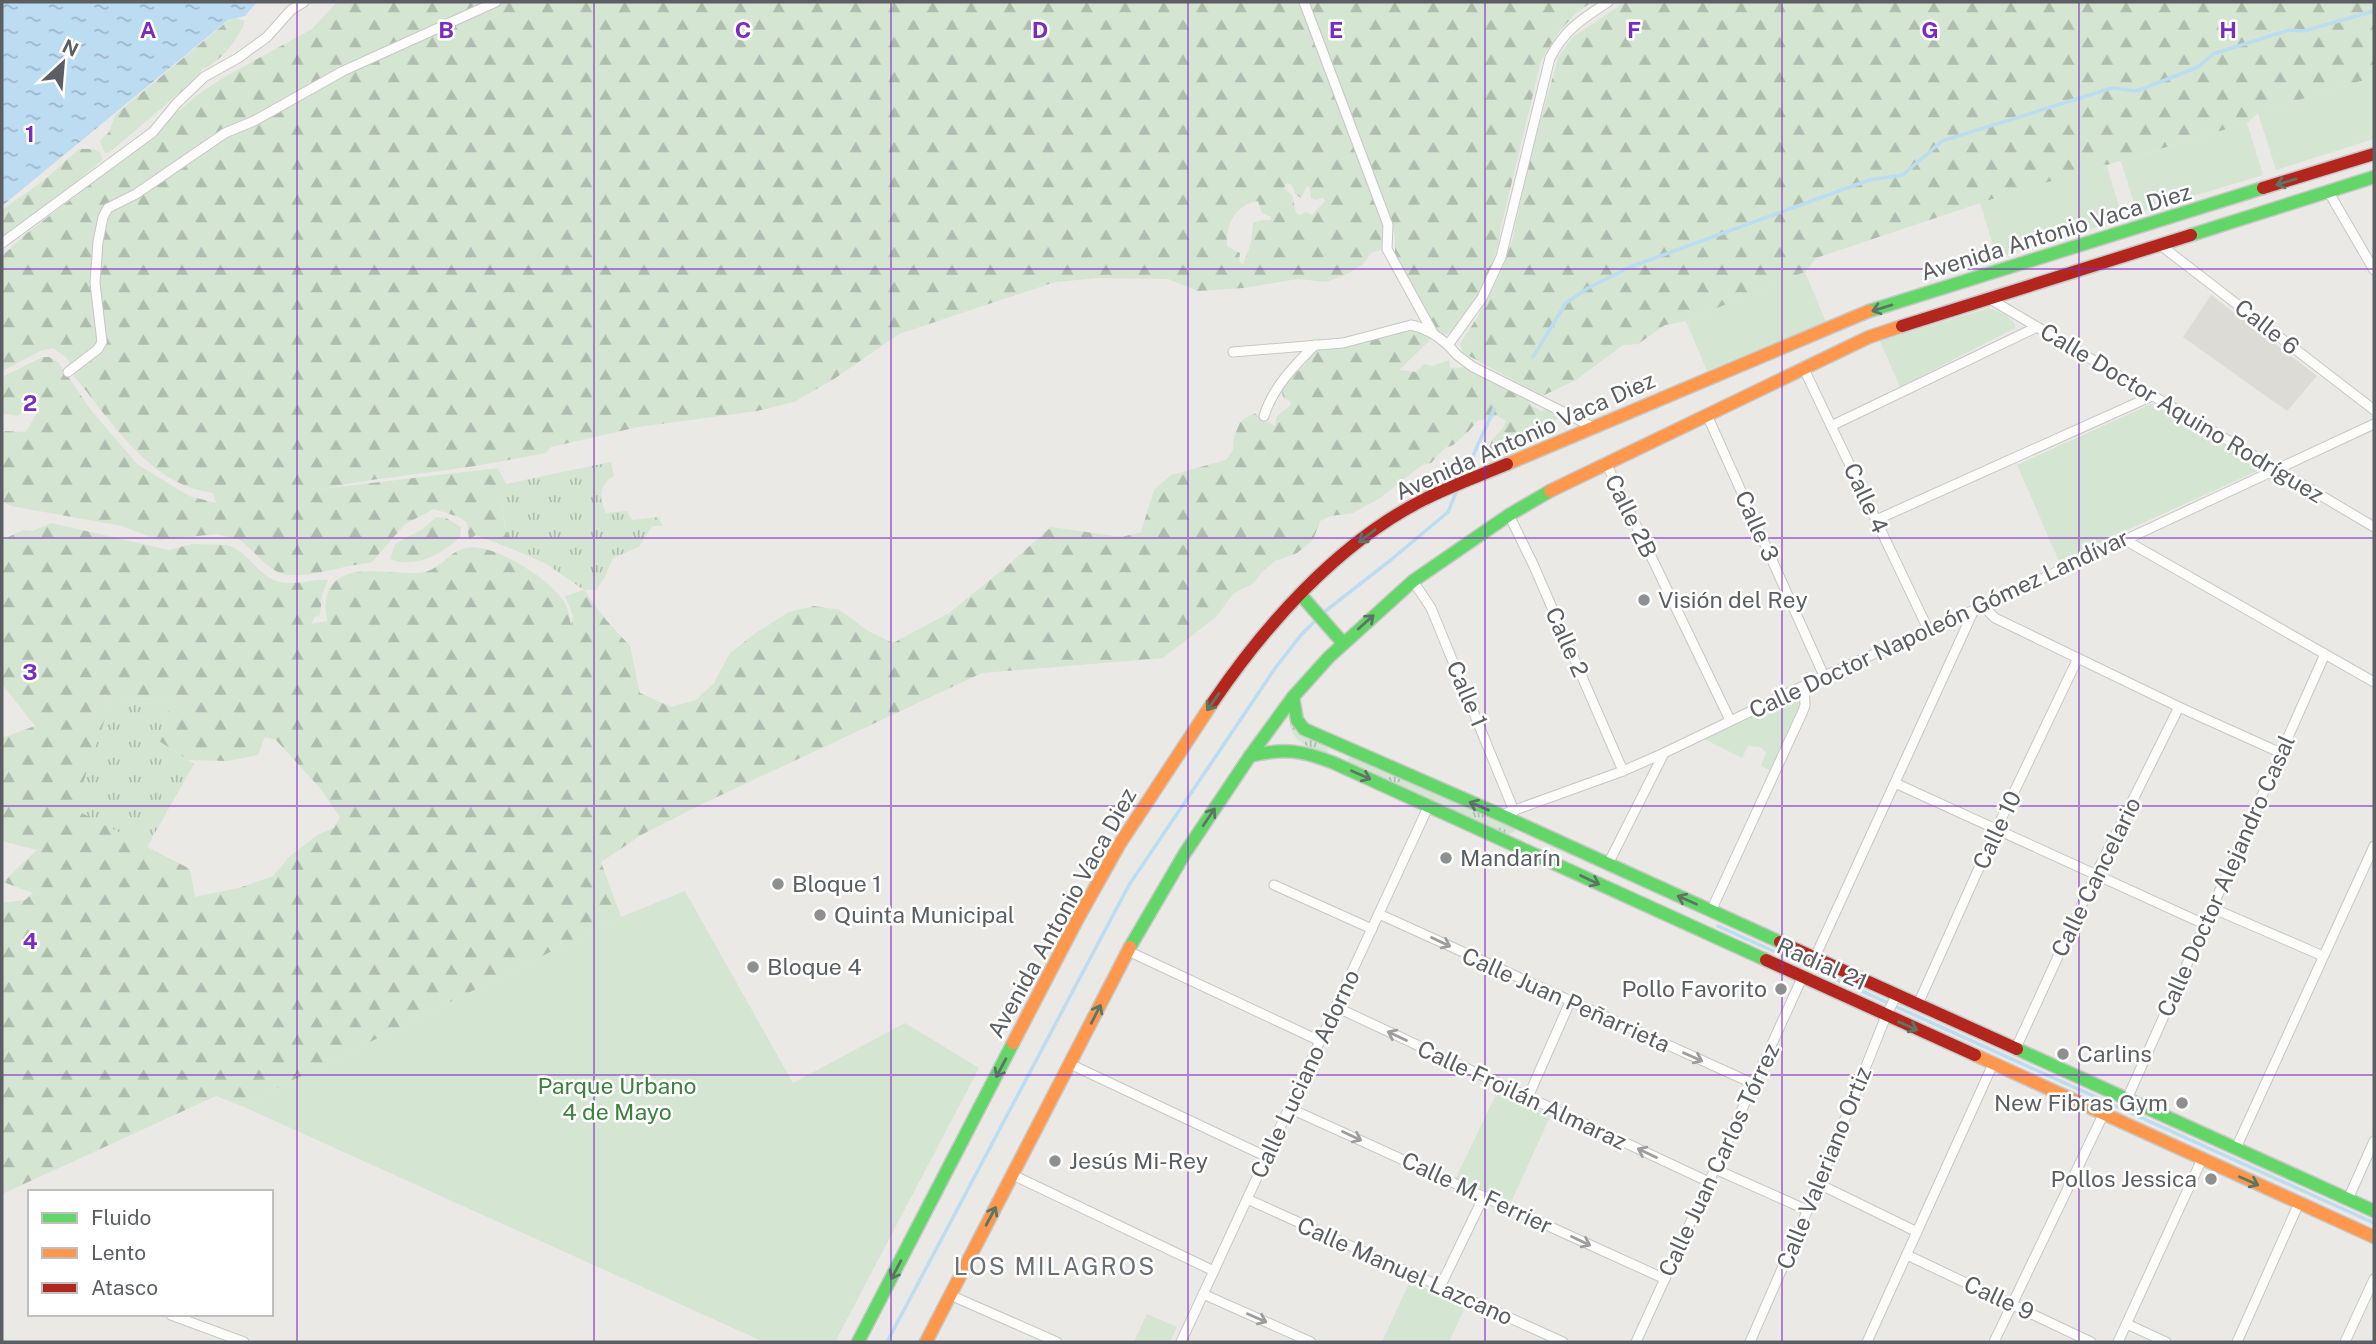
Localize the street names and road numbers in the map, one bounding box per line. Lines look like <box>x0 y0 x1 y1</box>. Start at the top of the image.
street label: Avenida Antonio Vaca Diez <box>1917 177 2194 286</box>
street label: Calle 6 <box>2230 293 2305 360</box>
street label: Calle Doctor Aquino Rodríguez <box>2036 317 2329 508</box>
street label: Avenida Antonio Vaca Diez <box>1391 366 1659 505</box>
street label: Calle 4 <box>1839 458 1894 537</box>
street label: Calle 2B <box>1600 470 1663 562</box>
street label: Calle 3 <box>1730 486 1785 565</box>
street label: Calle Doctor Napoleón Gómez Landívar <box>1745 524 2133 724</box>
street label: Calle 2 <box>1540 603 1595 681</box>
street label: Calle 1 <box>1442 657 1493 731</box>
street label: Calle Doctor Alejandro Casal <box>2151 731 2300 1021</box>
street label: Avenida Antonio Vaca Diez <box>982 783 1142 1042</box>
street label: Calle 10 <box>1967 786 2026 873</box>
street label: Calle Cancelario <box>2045 793 2146 961</box>
street label: Radial 21 <box>1773 932 1872 995</box>
street label: Calle Juan Peñarrieta <box>1458 941 1674 1058</box>
street label: Calle Luciano Adorno <box>1244 965 1365 1182</box>
street label: Calle Froilán Almaraz <box>1413 1034 1631 1155</box>
street label: Calle Juan Carlos Tórrez <box>1653 1039 1785 1281</box>
street label: Calle Valeriano Ortiz <box>1771 1063 1877 1273</box>
street label: Calle M. Ferrier <box>1398 1146 1557 1239</box>
street label: Calle Manuel Lazcano <box>1293 1211 1517 1330</box>
street label: Calle 9 <box>1960 1270 2039 1325</box>

